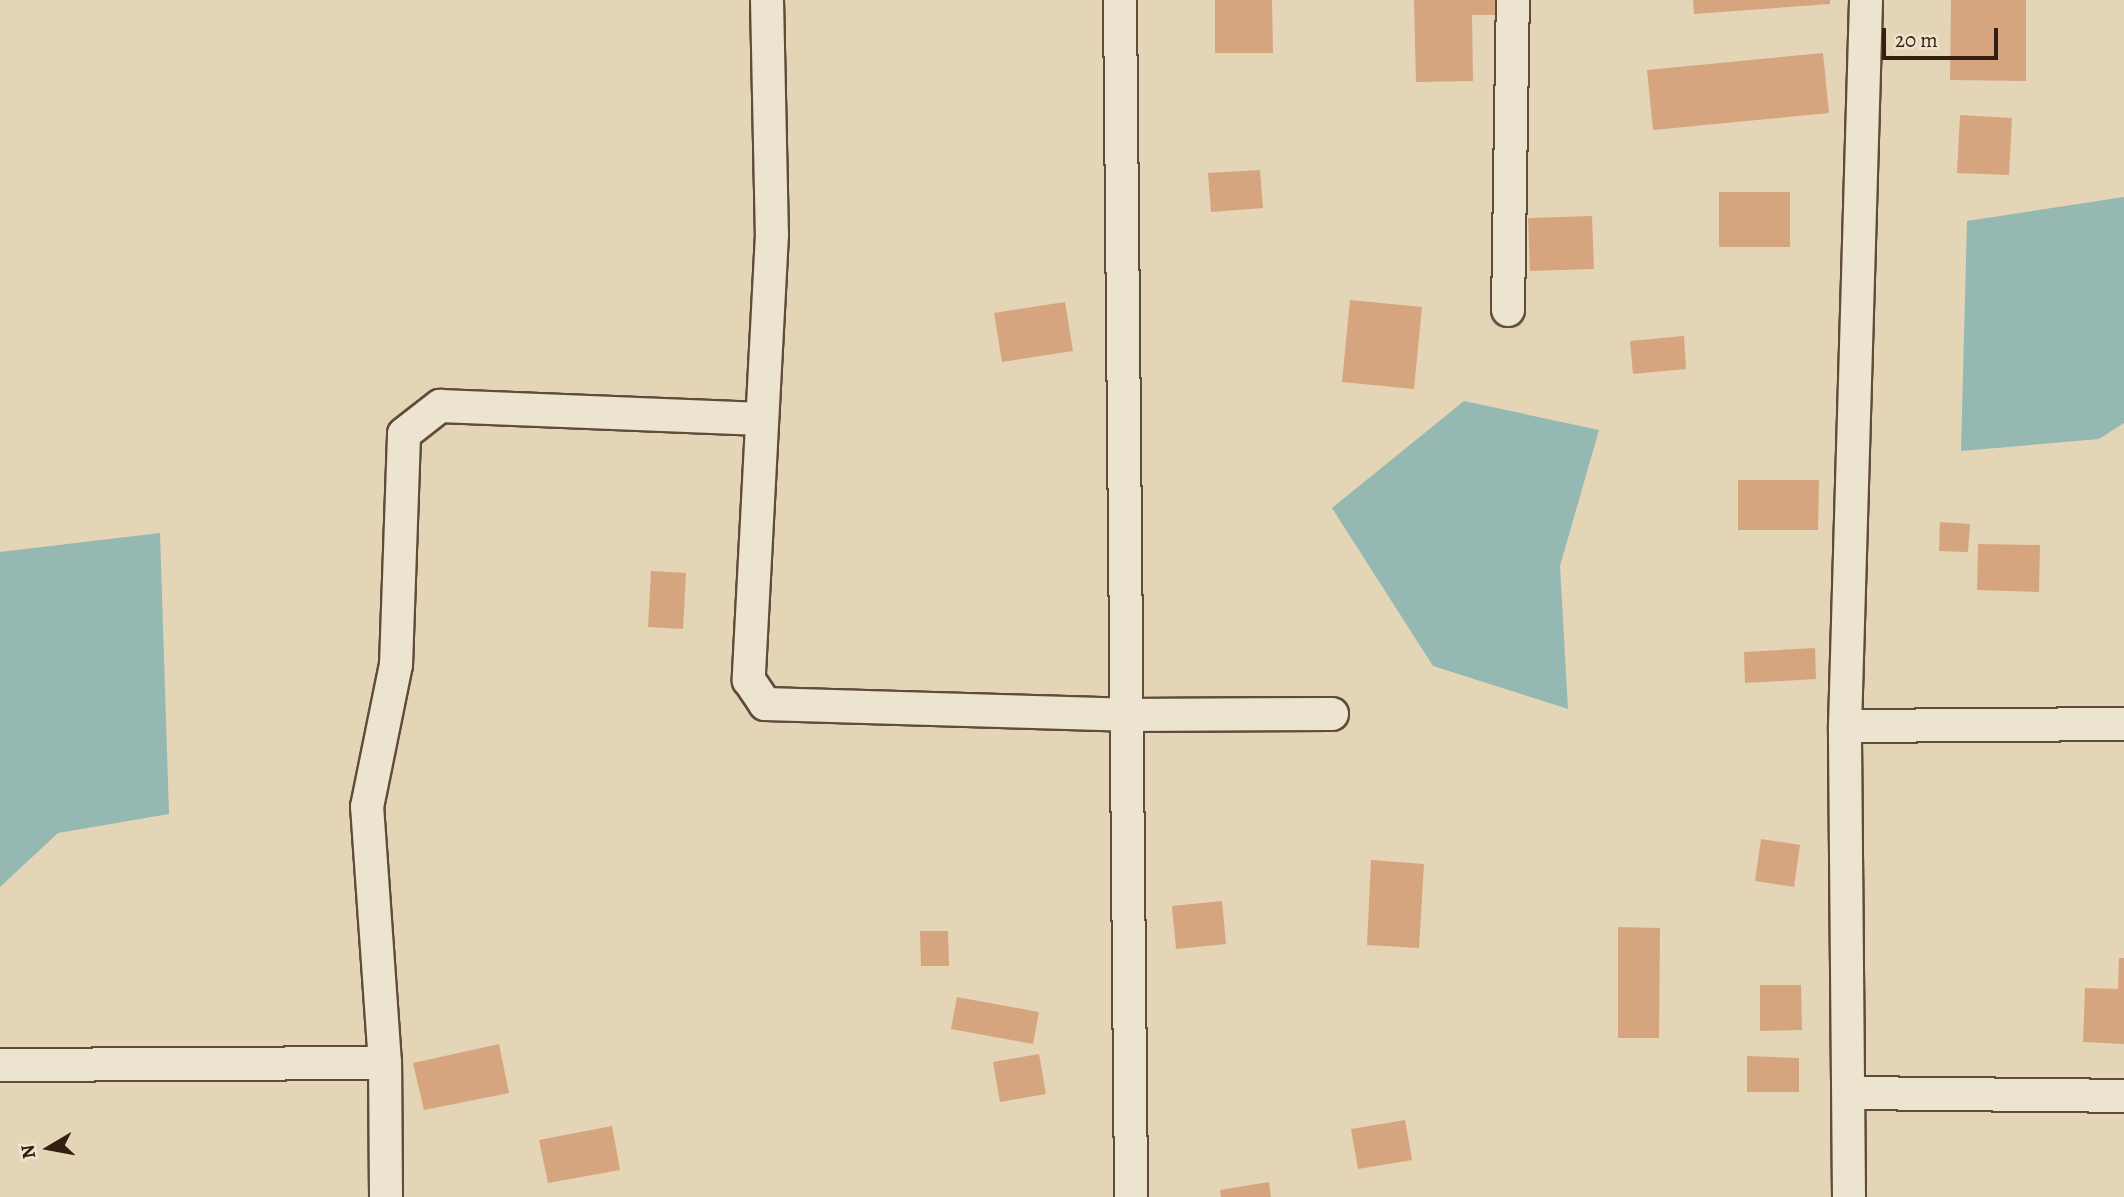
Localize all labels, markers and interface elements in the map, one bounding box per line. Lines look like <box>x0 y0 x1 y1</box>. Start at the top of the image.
scale bar <box>1886 14 2002 58</box>
text: 20 m <box>1895 26 1938 54</box>
north arrow <box>14 1113 84 1183</box>
text: N <box>14 1143 42 1161</box>

